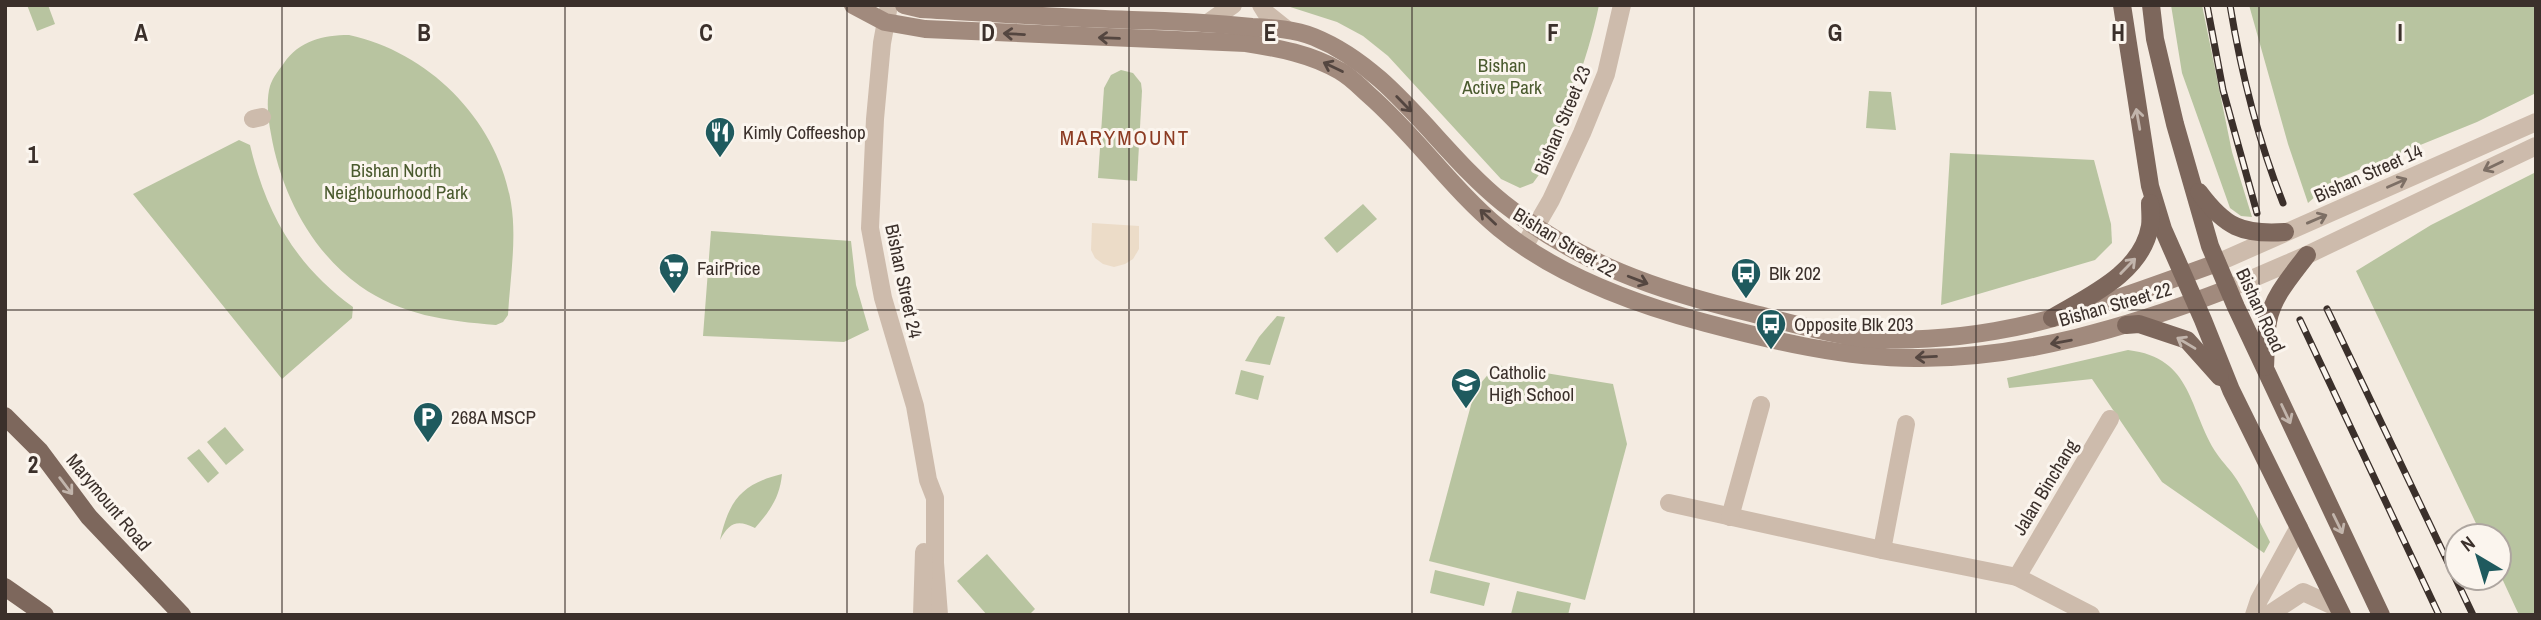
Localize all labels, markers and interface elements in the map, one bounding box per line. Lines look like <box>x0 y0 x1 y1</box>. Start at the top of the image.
text: A <box>134 17 148 48</box>
text: B <box>417 17 431 48</box>
text: C <box>699 17 713 48</box>
text: D <box>981 17 995 48</box>
text: E <box>1264 17 1276 48</box>
text: F <box>1547 17 1559 48</box>
text: G <box>1828 17 1842 48</box>
text: H <box>2111 17 2125 48</box>
text: I <box>2397 17 2403 48</box>
one-way arrow <box>1002 27 1025 40</box>
one-way arrow <box>1098 31 1121 44</box>
park label: Bishan Active Park <box>1461 52 1542 100</box>
one-way arrow <box>1323 60 1344 74</box>
street label: Bishan Street 23 <box>1527 61 1597 179</box>
one-way arrow <box>1395 95 1412 112</box>
one-way arrow <box>2131 108 2144 131</box>
restaurant icon: Kimly Coffeeshop <box>703 115 737 159</box>
place label: Kimly Coffeeshop <box>743 119 866 145</box>
district label: MARYMOUNT <box>1060 123 1190 152</box>
street label: Bishan Street 14 <box>2310 137 2427 208</box>
text: 1 <box>28 139 39 170</box>
park label: Bishan North Neighbourhood Park <box>324 157 468 205</box>
one-way arrow <box>2483 160 2504 174</box>
one-way arrow <box>2386 175 2407 188</box>
street label: Bishan Street 22 <box>1509 201 1621 283</box>
one-way arrow <box>1480 209 1497 226</box>
one-way arrow <box>2306 211 2327 224</box>
street label: Bishan Street 24 <box>879 222 929 341</box>
supermarket icon: FairPrice <box>657 251 691 295</box>
place label: FairPrice <box>697 255 760 281</box>
bus stop icon: Blk 202 <box>1729 256 1763 300</box>
one-way arrow <box>2119 258 2136 275</box>
place label: Blk 202 <box>1769 260 1821 286</box>
street label: Bishan Road <box>2230 264 2292 356</box>
one-way arrow <box>1627 275 1649 287</box>
street label: Bishan Street 22 <box>2056 276 2174 332</box>
bus stop icon: Opposite Blk 203 <box>1754 307 1788 351</box>
place label: Opposite Blk 203 <box>1794 311 1914 337</box>
one-way arrow <box>2050 335 2072 349</box>
one-way arrow <box>2177 336 2197 350</box>
one-way arrow <box>1915 351 1938 364</box>
place label: Catholic High School <box>1489 359 1574 407</box>
school or university icon: Catholic High School <box>1449 366 1483 410</box>
parking icon: 268A MSCP <box>411 400 445 444</box>
one-way arrow <box>2280 403 2294 424</box>
place label: 268A MSCP <box>451 404 536 430</box>
street label: Jalan Binchang <box>2006 434 2084 540</box>
street label: Marymount Road <box>61 448 157 556</box>
text: 2 <box>28 449 38 480</box>
one-way arrow <box>59 476 73 495</box>
one-way arrow <box>2332 513 2345 534</box>
north arrow <box>2443 522 2513 592</box>
text: N <box>2455 530 2480 557</box>

